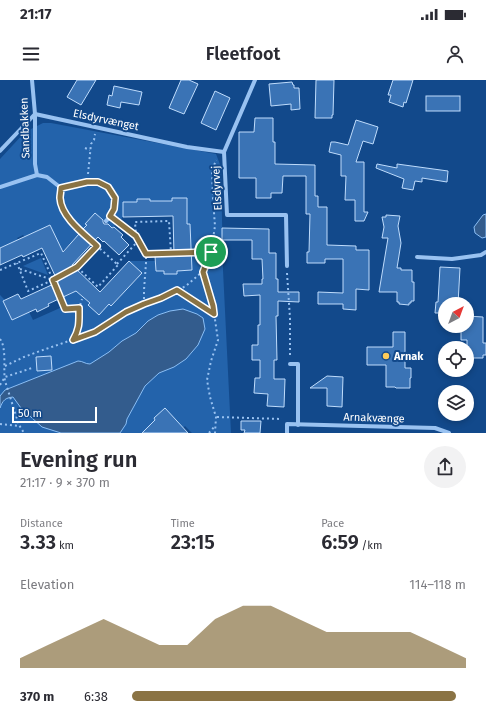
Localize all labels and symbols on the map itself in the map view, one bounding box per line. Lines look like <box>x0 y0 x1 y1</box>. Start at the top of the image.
street label: Sandbakken <box>17 97 33 159</box>
street label: Elsdyrvænget <box>72 107 140 133</box>
street label: Elsdyrvej <box>209 165 225 211</box>
pin <box>194 235 228 269</box>
north arrow <box>438 297 474 333</box>
place label: Arnak <box>393 350 424 363</box>
marker: Arnak <box>381 351 391 361</box>
scale bar <box>12 405 97 424</box>
street label: Arnakvænge <box>343 410 405 426</box>

